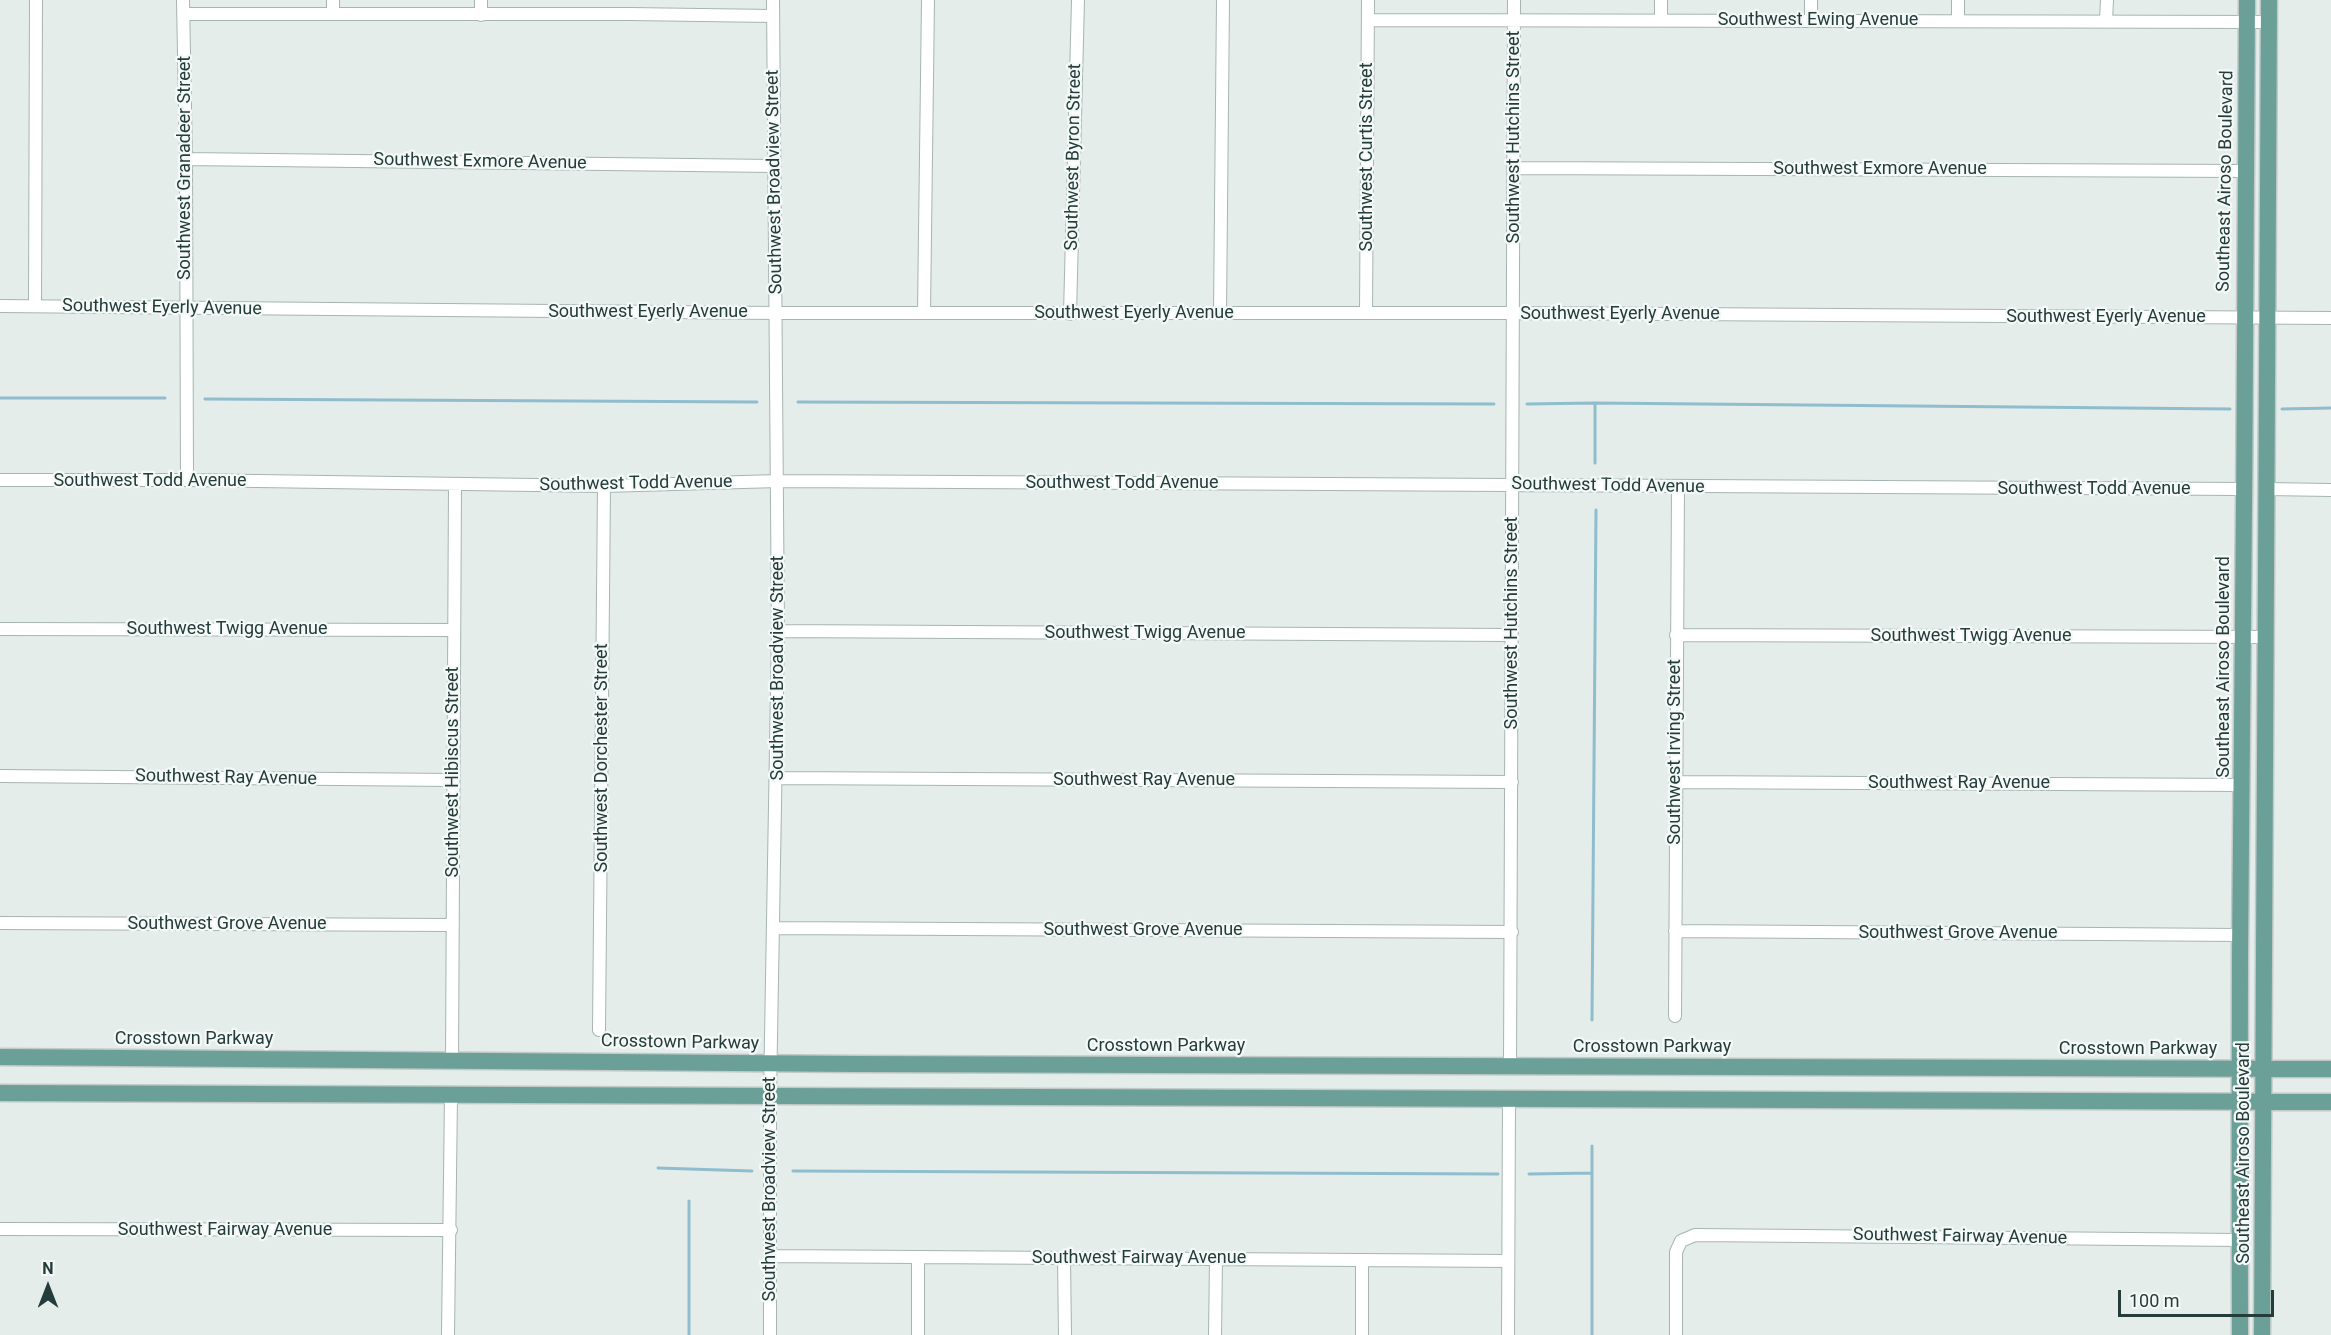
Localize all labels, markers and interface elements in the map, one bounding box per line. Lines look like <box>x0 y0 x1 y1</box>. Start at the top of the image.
street label: Southwest Ewing Avenue <box>1718 9 1918 31</box>
street label: Southwest Hutchins Street <box>1503 31 1525 243</box>
street label: Southwest Granadeer Street <box>174 56 196 280</box>
street label: Southwest Curtis Street <box>1356 62 1378 252</box>
street label: Southwest Byron Street <box>1062 63 1086 251</box>
street label: Southwest Broadview Street <box>762 69 788 295</box>
street label: Southeast Airoso Boulevard <box>2213 70 2239 292</box>
street label: Southwest Exmore Avenue <box>373 149 587 175</box>
street label: Southwest Exmore Avenue <box>1773 158 1987 180</box>
street label: Southwest Eyerly Avenue <box>62 295 262 321</box>
street label: Southwest Eyerly Avenue <box>548 301 748 323</box>
street label: Southwest Eyerly Avenue <box>1034 302 1234 324</box>
street label: Southwest Eyerly Avenue <box>1520 303 1720 325</box>
street label: Southwest Eyerly Avenue <box>2006 306 2206 328</box>
street label: Southwest Todd Avenue <box>53 470 247 492</box>
street label: Southwest Todd Avenue <box>539 472 733 496</box>
street label: Southwest Todd Avenue <box>1025 472 1219 494</box>
street label: Southwest Todd Avenue <box>1511 474 1705 498</box>
street label: Southwest Todd Avenue <box>1997 478 2191 500</box>
street label: Southwest Hutchins Street <box>1501 517 1523 729</box>
street label: Southwest Broadview Street <box>767 556 789 780</box>
street label: Southeast Airoso Boulevard <box>2213 556 2235 778</box>
street label: Southwest Twigg Avenue <box>126 618 328 640</box>
street label: Southwest Twigg Avenue <box>1044 622 1246 644</box>
street label: Southwest Twigg Avenue <box>1870 625 2072 647</box>
street label: Southwest Dorchester Street <box>591 643 613 873</box>
street label: Southwest Irving Street <box>1664 659 1686 845</box>
street label: Southwest Hibiscus Street <box>442 667 464 877</box>
street label: Southwest Ray Avenue <box>135 766 317 790</box>
street label: Southwest Ray Avenue <box>1053 769 1235 791</box>
street label: Southwest Ray Avenue <box>1868 772 2050 794</box>
street label: Southwest Grove Avenue <box>127 913 327 935</box>
street label: Southwest Grove Avenue <box>1043 919 1243 941</box>
street label: Southwest Grove Avenue <box>1858 922 2058 944</box>
street label: Crosstown Parkway <box>115 1028 273 1050</box>
street label: Crosstown Parkway <box>601 1031 759 1055</box>
street label: Crosstown Parkway <box>1087 1035 1245 1057</box>
street label: Crosstown Parkway <box>1573 1036 1731 1058</box>
street label: Crosstown Parkway <box>2059 1038 2217 1060</box>
street label: Southeast Airoso Boulevard <box>2233 1042 2255 1264</box>
street label: Southwest Broadview Street <box>759 1077 781 1301</box>
street label: Southwest Fairway Avenue <box>118 1219 332 1241</box>
street label: Southwest Fairway Avenue <box>1853 1224 2067 1250</box>
street label: Southwest Fairway Avenue <box>1032 1247 1246 1269</box>
north arrow <box>18 1257 78 1317</box>
text: N <box>42 1259 54 1278</box>
scale bar <box>2121 1278 2277 1316</box>
text: 100 m <box>2129 1290 2180 1311</box>

